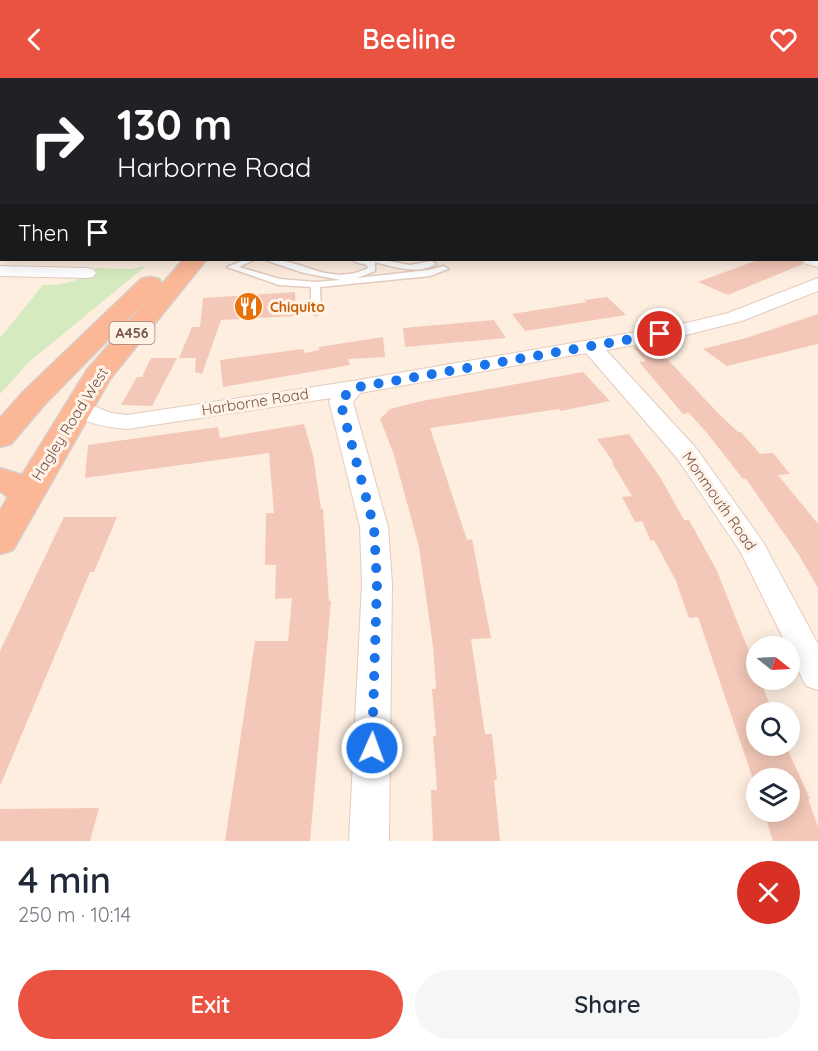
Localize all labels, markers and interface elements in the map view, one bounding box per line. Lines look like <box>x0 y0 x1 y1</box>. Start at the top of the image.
text: Beeline <box>362 22 456 56</box>
icon: back <box>18 23 51 56</box>
icon: heart <box>767 23 800 56</box>
text: 130 m <box>117 98 232 151</box>
icon: right <box>18 102 96 180</box>
text: Harborne Road <box>117 150 311 184</box>
icon: arrive <box>81 216 114 249</box>
text: Then <box>18 219 69 247</box>
restaurant icon: Chiquito <box>233 291 265 323</box>
place label: Chiquito <box>270 298 325 316</box>
pin <box>634 308 685 359</box>
icon: arrive <box>643 317 676 350</box>
road number: A456 <box>110 322 154 344</box>
street label: Hagley Road West <box>27 364 112 484</box>
street label: Harborne Road <box>200 384 310 419</box>
street label: Monmouth Road <box>678 448 761 554</box>
north arrow <box>746 636 800 690</box>
map controls <box>746 636 800 822</box>
button: search <box>746 702 800 756</box>
position arrow <box>340 716 404 780</box>
button: layers <box>746 768 800 822</box>
text: 4 min <box>18 857 111 902</box>
button: close <box>737 861 800 924</box>
text: 250 m · 10:14 <box>18 902 131 927</box>
button: Exit <box>18 970 403 1039</box>
button: Share <box>415 970 800 1039</box>

